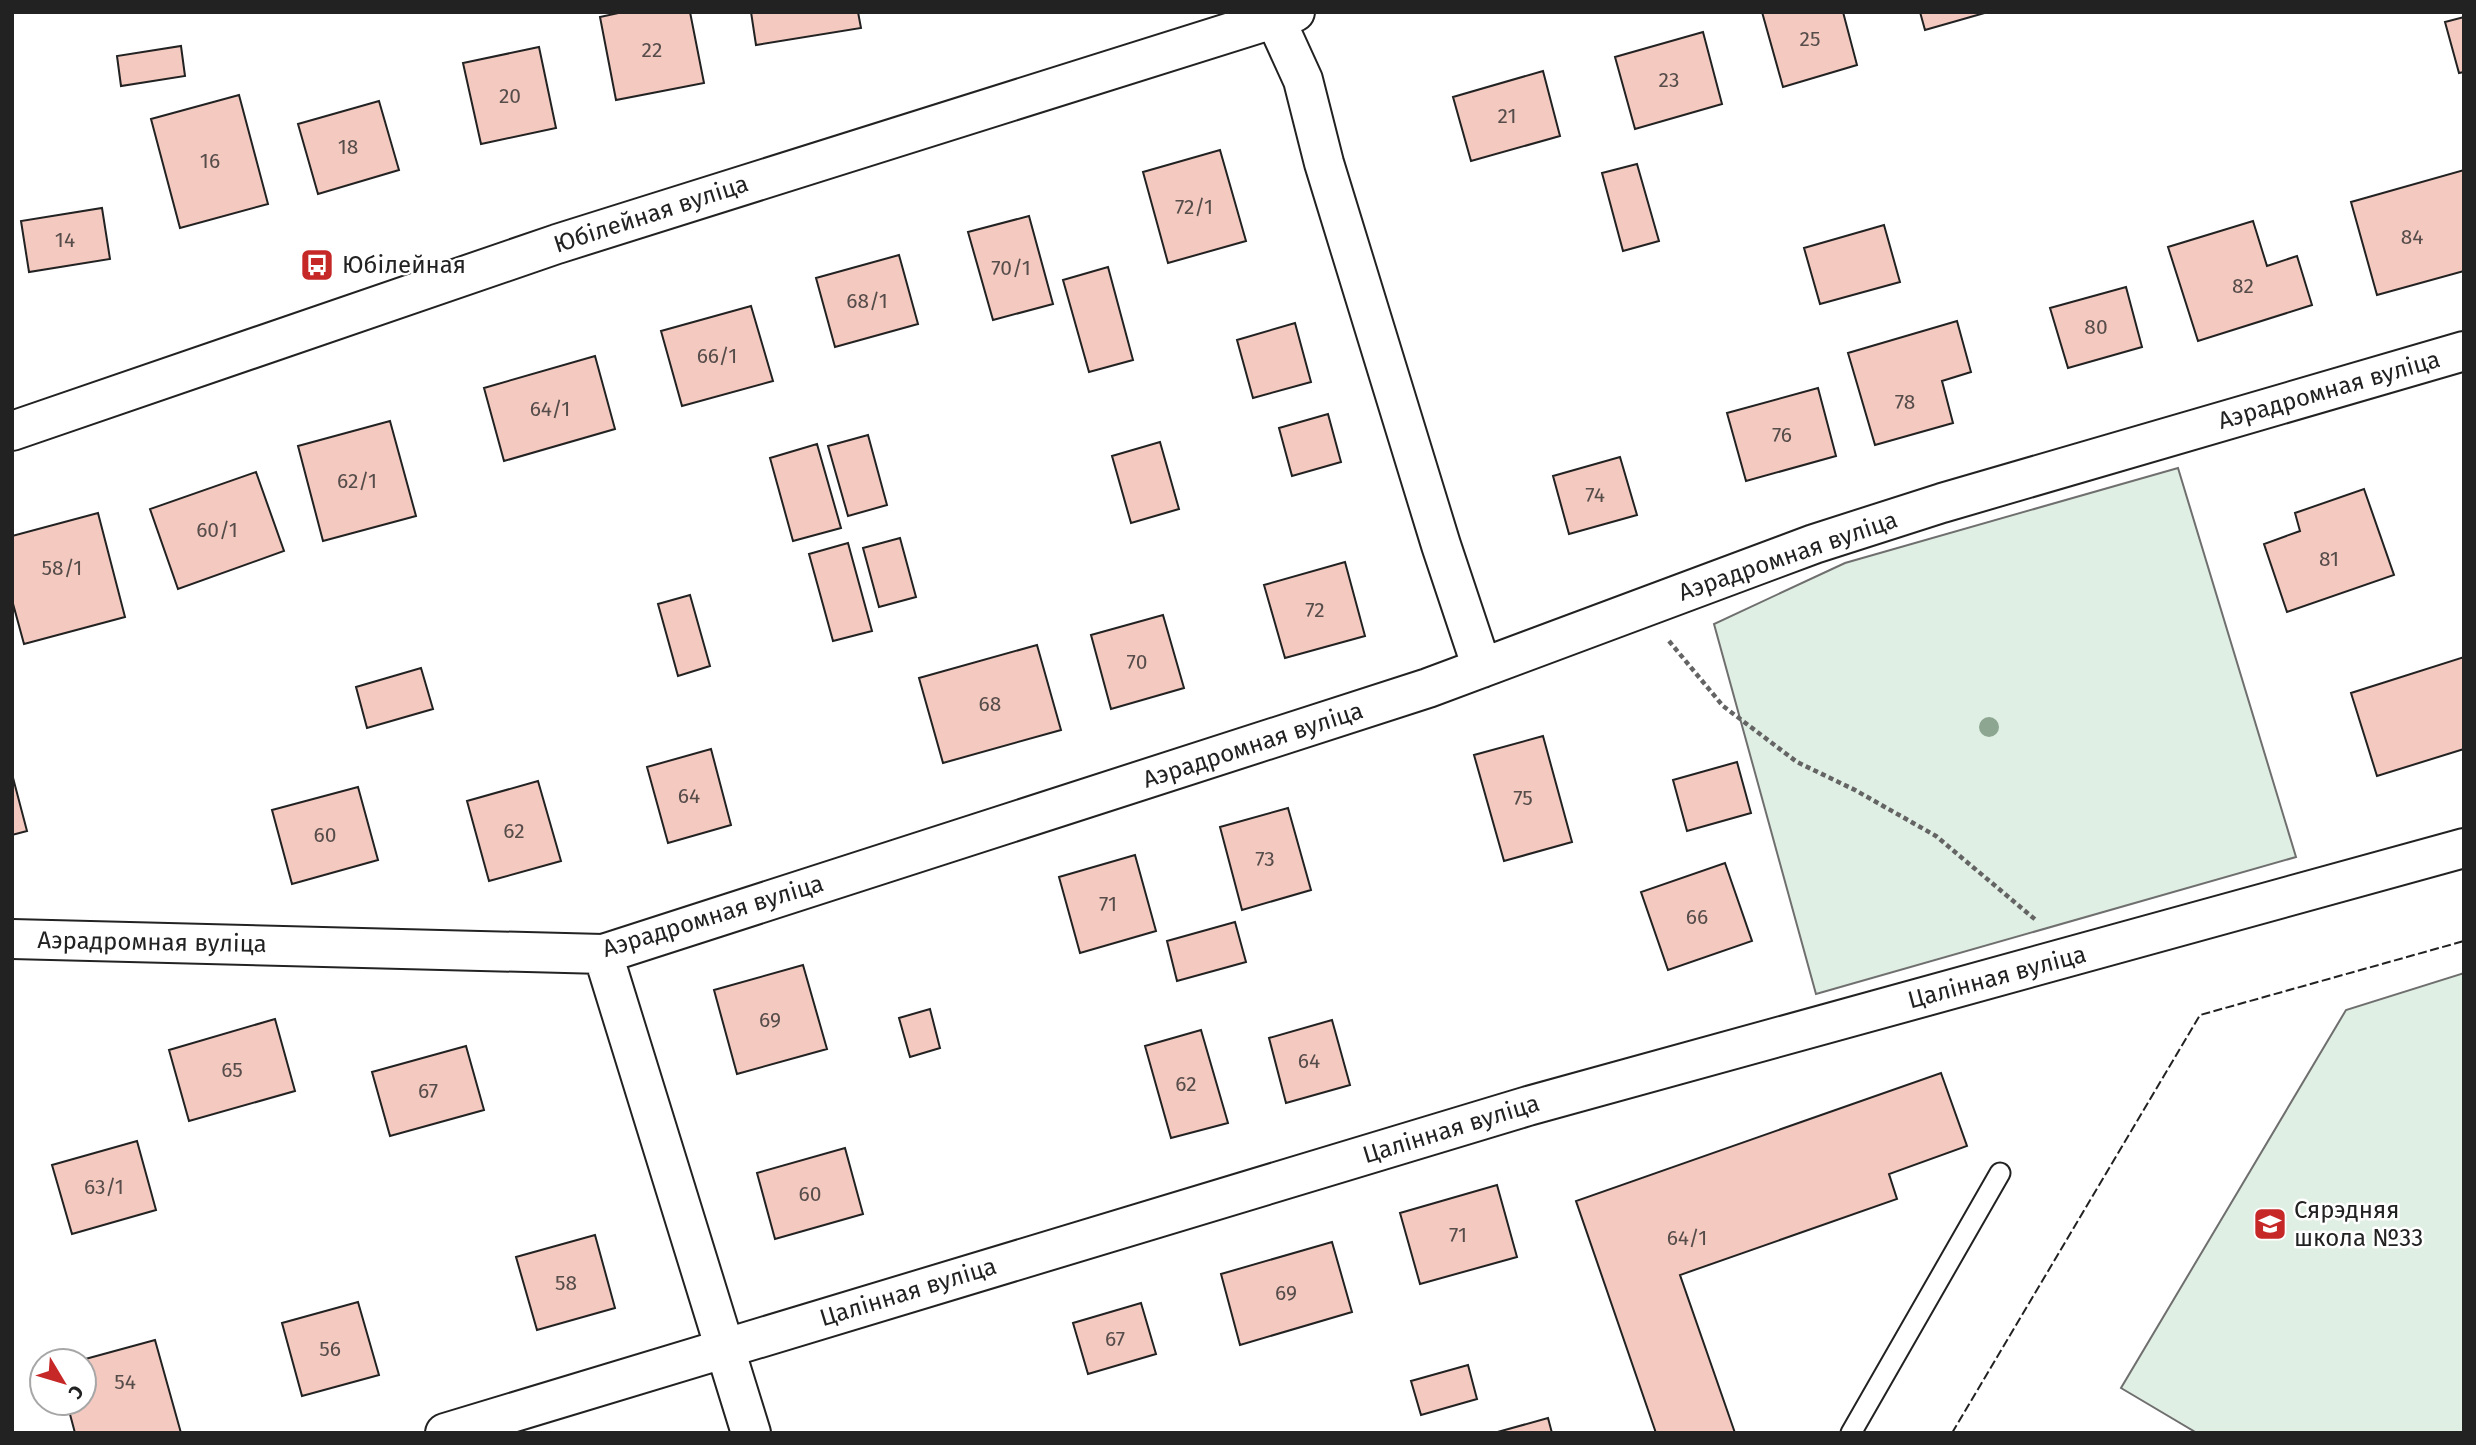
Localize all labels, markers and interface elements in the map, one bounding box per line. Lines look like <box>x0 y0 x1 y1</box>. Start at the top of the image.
house number: 25 <box>1800 26 1820 52</box>
house number: 22 <box>642 37 662 63</box>
house number: 23 <box>1659 67 1679 93</box>
house number: 20 <box>499 83 521 109</box>
house number: 21 <box>1498 103 1516 129</box>
house number: 18 <box>338 134 358 160</box>
house number: 16 <box>200 148 220 174</box>
street label: Юбілейная вуліца <box>550 169 752 259</box>
house number: 72/1 <box>1175 194 1213 220</box>
house number: 84 <box>2401 224 2423 250</box>
house number: 14 <box>55 227 75 253</box>
bus stop icon: Юбілейная <box>298 246 336 284</box>
place label: Юбілейная <box>342 251 466 279</box>
house number: 70/1 <box>991 255 1031 281</box>
house number: 82 <box>2232 273 2254 299</box>
house number: 68/1 <box>846 288 888 314</box>
house number: 80 <box>2084 314 2108 340</box>
house number: 66/1 <box>697 343 737 369</box>
street label: Аэрадромная вуліца <box>2215 345 2443 435</box>
house number: 78 <box>1895 389 1915 415</box>
house number: 64/1 <box>530 396 570 422</box>
house number: 76 <box>1772 422 1792 448</box>
house number: 62/1 <box>337 468 377 494</box>
house number: 74 <box>1585 482 1605 508</box>
street label: Аэрадромная вуліца <box>1675 505 1901 607</box>
house number: 60/1 <box>196 517 238 543</box>
house number: 81 <box>2319 546 2339 572</box>
house number: 58/1 <box>42 555 82 581</box>
house number: 72 <box>1305 597 1325 623</box>
house number: 70 <box>1127 649 1147 675</box>
house number: 68 <box>979 691 1001 717</box>
street label: Аэрадромная вуліца <box>1140 696 1366 794</box>
house number: 64 <box>678 783 700 809</box>
house number: 75 <box>1513 785 1533 811</box>
house number: 62 <box>503 818 525 844</box>
house number: 60 <box>314 822 336 848</box>
house number: 73 <box>1255 846 1275 872</box>
street label: Аэрадромная вуліца <box>599 869 827 963</box>
house number: 71 <box>1099 891 1117 917</box>
house number: 66 <box>1686 904 1708 930</box>
street label: Аэрадромная вуліца <box>37 926 267 958</box>
street label: Цалінная вуліца <box>1905 940 2089 1014</box>
house number: 69 <box>759 1007 781 1033</box>
house number: 64 <box>1298 1048 1320 1074</box>
house number: 65 <box>221 1057 243 1083</box>
house number: 62 <box>1175 1071 1197 1097</box>
house number: 67 <box>418 1078 438 1104</box>
street label: Цалінная вуліца <box>1359 1089 1543 1169</box>
house number: 63/1 <box>84 1174 124 1200</box>
house number: 60 <box>799 1181 821 1207</box>
place label: Сярэдняя школа №33 <box>2294 1196 2423 1252</box>
school or university icon: Сярэдняя школа №33 <box>2251 1205 2289 1243</box>
house number: 71 <box>1449 1222 1467 1248</box>
house number: 64/1 <box>1667 1225 1707 1251</box>
street label: Цалінная вуліца <box>816 1252 1000 1332</box>
house number: 58 <box>555 1270 577 1296</box>
house number: 69 <box>1275 1280 1297 1306</box>
house number: 67 <box>1105 1326 1125 1352</box>
house number: 56 <box>319 1336 341 1362</box>
north arrow <box>28 1347 98 1417</box>
house number: 54 <box>114 1369 136 1395</box>
text: С <box>64 1381 88 1404</box>

